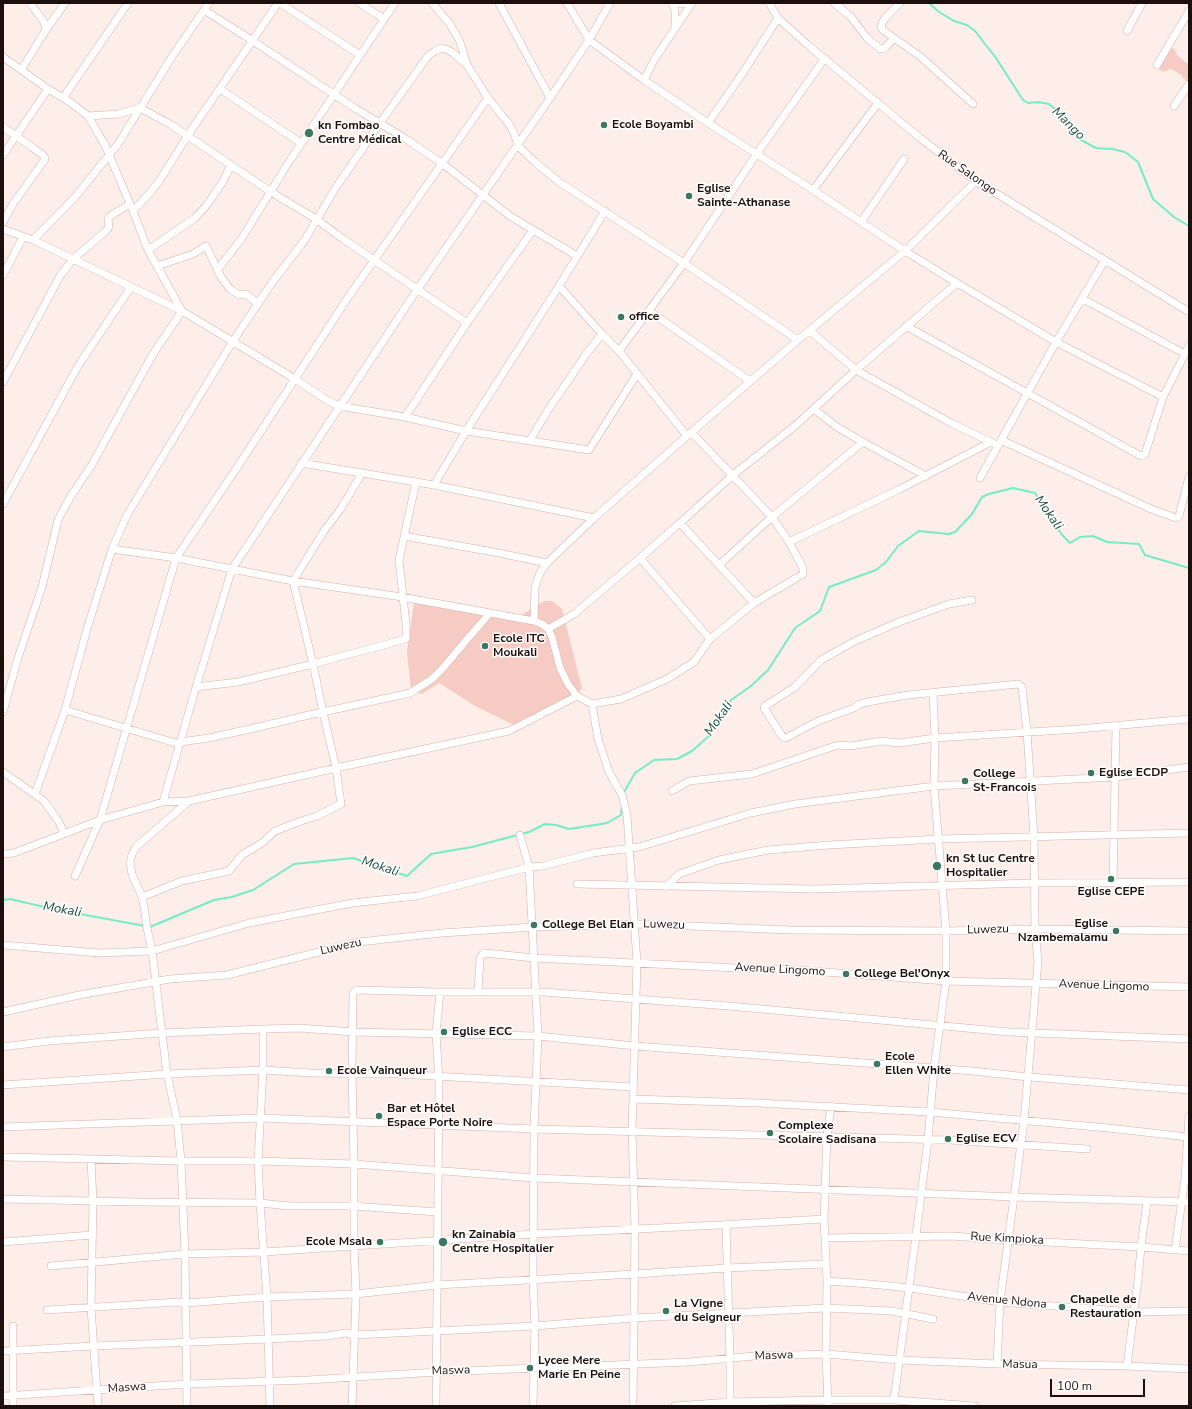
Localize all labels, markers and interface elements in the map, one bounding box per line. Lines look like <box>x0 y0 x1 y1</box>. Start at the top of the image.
water label: Mango <box>1048 104 1088 144</box>
place label: Ecole Boyambi <box>612 118 694 132</box>
place label: kn Fombao Centre Médical <box>318 119 401 147</box>
marker: Ecole Boyambi <box>599 120 609 130</box>
marker: kn Fombao Centre Médical <box>303 127 315 139</box>
street label: Rue Salongo <box>935 147 999 199</box>
place label: Eglise Sainte-Athanase <box>697 182 790 210</box>
marker: Eglise Sainte-Athanase <box>684 191 694 201</box>
place label: office <box>629 310 659 324</box>
marker: office <box>616 312 626 322</box>
water label: Mokali <box>1031 493 1065 533</box>
place label: Ecole ITC Moukali <box>493 632 545 660</box>
marker: Ecole ITC Moukali <box>480 641 490 651</box>
water label: Mokali <box>702 699 736 739</box>
place label: Eglise ECDP <box>1099 766 1168 780</box>
place label: College St-Francois <box>973 767 1036 795</box>
marker: Eglise ECDP <box>1086 768 1096 778</box>
marker: College St-Francois <box>960 776 970 786</box>
place label: kn St luc Centre Hospitalier <box>946 852 1035 880</box>
water label: Mokali <box>359 854 401 880</box>
marker: kn St luc Centre Hospitalier <box>931 860 943 872</box>
marker: Eglise CEPE <box>1106 874 1116 884</box>
place label: Eglise CEPE <box>1077 885 1145 899</box>
water label: Mokali <box>42 899 82 921</box>
street label: Luwezu <box>643 917 685 933</box>
place label: Eglise Nzambemalamu <box>1018 917 1108 945</box>
place label: College Bel Elan <box>542 918 634 932</box>
marker: College Bel Elan <box>529 920 539 930</box>
street label: Luwezu <box>967 922 1009 938</box>
marker: Eglise Nzambemalamu <box>1111 926 1121 936</box>
street label: Luwezu <box>319 935 363 959</box>
street label: Avenue Lingomo <box>734 960 826 980</box>
place label: College Bel'Onyx <box>854 967 950 981</box>
marker: College Bel'Onyx <box>841 969 851 979</box>
street label: Avenue Lingomo <box>1058 977 1150 995</box>
place label: Eglise ECC <box>452 1025 512 1039</box>
marker: Eglise ECC <box>439 1027 449 1037</box>
place label: Ecole Ellen White <box>885 1050 951 1078</box>
marker: Ecole Ellen White <box>872 1059 882 1069</box>
place label: Ecole Vainqueur <box>337 1064 427 1078</box>
marker: Ecole Vainqueur <box>324 1066 334 1076</box>
place label: Bar et Hôtel Espace Porte Noire <box>387 1102 493 1130</box>
marker: Bar et Hôtel Espace Porte Noire <box>374 1111 384 1121</box>
place label: Complexe Scolaire Sadisana <box>778 1119 876 1147</box>
marker: Complexe Scolaire Sadisana <box>765 1128 775 1138</box>
place label: Eglise ECV <box>956 1132 1017 1146</box>
marker: Eglise ECV <box>943 1134 953 1144</box>
place label: kn Zainabia Centre Hospitalier <box>452 1228 554 1256</box>
street label: Rue Kimpioka <box>970 1230 1044 1248</box>
place label: Ecole Msala <box>306 1235 372 1249</box>
marker: kn Zainabia Centre Hospitalier <box>437 1236 449 1248</box>
marker: Ecole Msala <box>375 1237 385 1247</box>
street label: Avenue Ndona <box>967 1290 1047 1312</box>
place label: Chapelle de Restauration <box>1070 1293 1141 1321</box>
place label: La Vigne du Seigneur <box>674 1297 741 1325</box>
marker: Chapelle de Restauration <box>1057 1302 1067 1312</box>
marker: La Vigne du Seigneur <box>661 1306 671 1316</box>
street label: Maswa <box>754 1348 794 1364</box>
place label: Lycee Mere Marie En Peine <box>538 1354 621 1382</box>
street label: Masua <box>1002 1357 1038 1373</box>
street label: Maswa <box>431 1363 471 1379</box>
marker: Lycee Mere Marie En Peine <box>525 1363 535 1373</box>
scale bar <box>1052 1371 1147 1397</box>
text: 100 m <box>1057 1378 1092 1394</box>
street label: Maswa <box>107 1379 147 1397</box>

